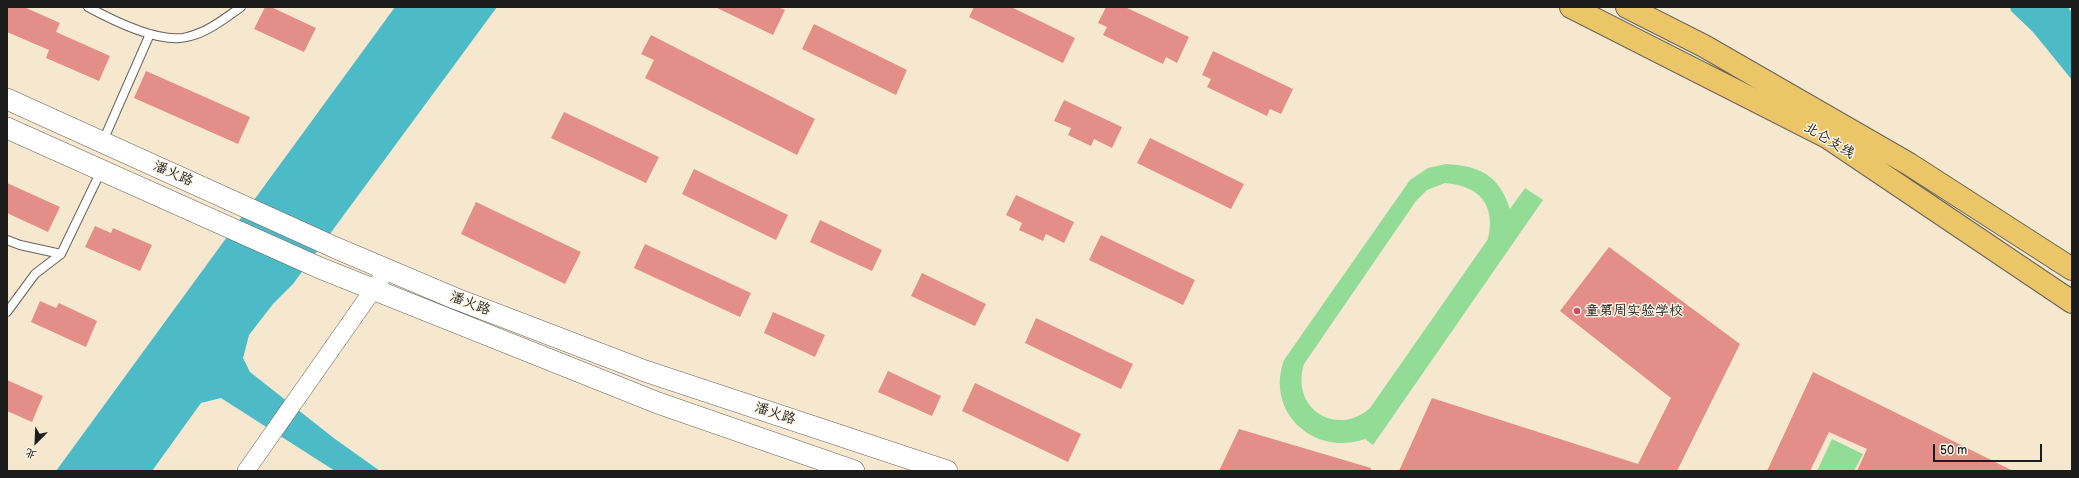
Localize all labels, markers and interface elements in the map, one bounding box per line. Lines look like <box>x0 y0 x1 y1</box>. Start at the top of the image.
street label: 北仑支线 <box>1801 119 1857 163</box>
street label: 潘火路 <box>150 158 196 190</box>
street label: 潘火路 <box>447 289 493 319</box>
place label: 童第周实验学校 <box>1585 303 1683 319</box>
marker: 童第周实验学校 <box>1572 306 1582 316</box>
street label: 潘火路 <box>752 400 798 428</box>
north arrow <box>16 422 56 462</box>
scale bar <box>1935 436 2044 462</box>
text: 50 m <box>1940 443 1967 458</box>
text: 北 <box>23 445 39 462</box>

